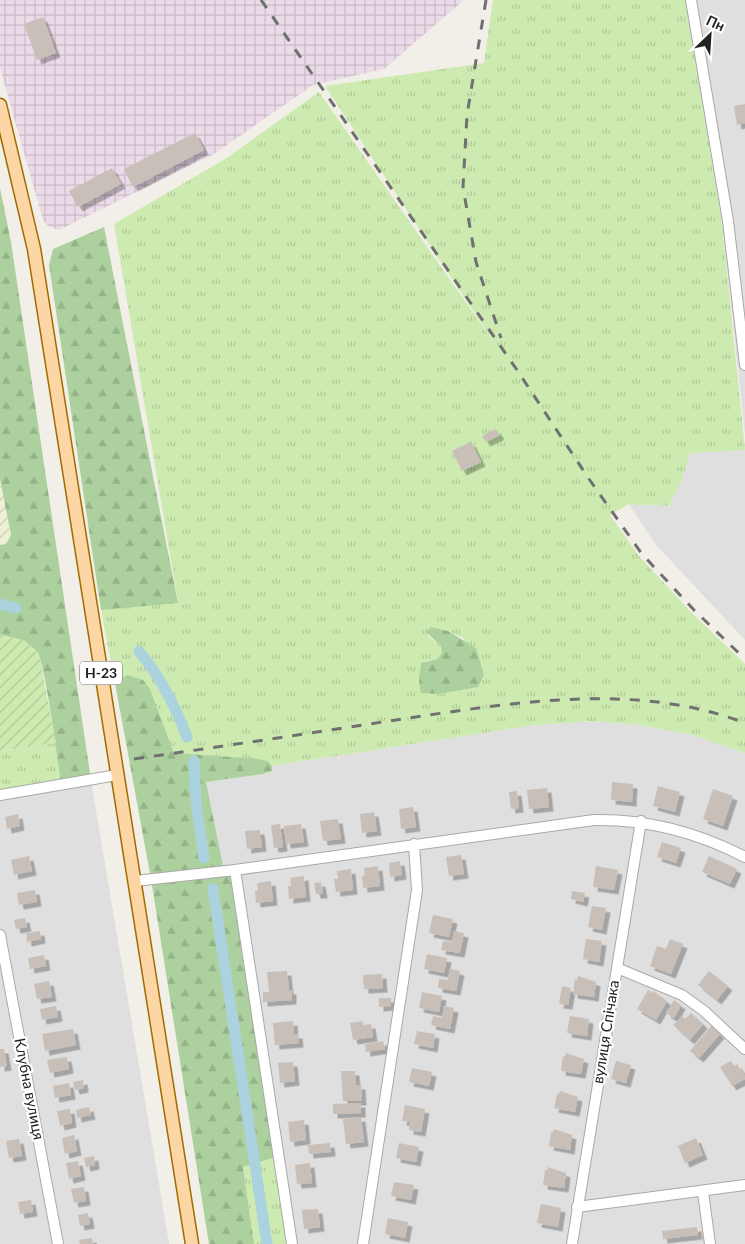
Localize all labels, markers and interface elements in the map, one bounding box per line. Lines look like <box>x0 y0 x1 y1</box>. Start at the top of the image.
north arrow <box>685 10 735 60</box>
text: Пн <box>704 11 728 34</box>
road number: Н-23 <box>80 661 122 684</box>
street label: вулиця Спічака <box>588 979 622 1085</box>
street label: Клубна вулиця <box>11 1036 49 1141</box>

